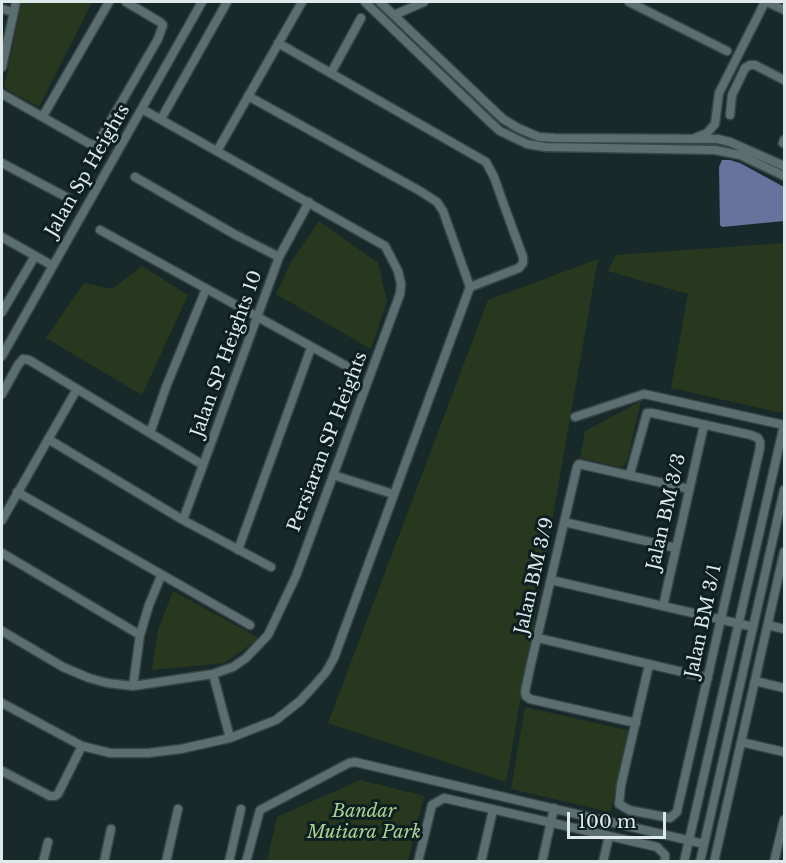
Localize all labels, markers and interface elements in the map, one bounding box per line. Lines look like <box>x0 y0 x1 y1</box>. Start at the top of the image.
street label: Jalan Sp Heights <box>41 101 135 241</box>
street label: Jalan SP Heights 10 <box>187 268 267 440</box>
street label: Persiaran SP Heights <box>284 349 372 535</box>
street label: Jalan BM 3/3 <box>643 452 691 572</box>
street label: Jalan BM 3/9 <box>511 515 559 637</box>
street label: Jalan BM 3/1 <box>681 562 727 680</box>
scale bar <box>570 800 669 838</box>
park label: Bandar Mutiara Park <box>307 801 421 844</box>
text: 100 m <box>578 811 636 833</box>

